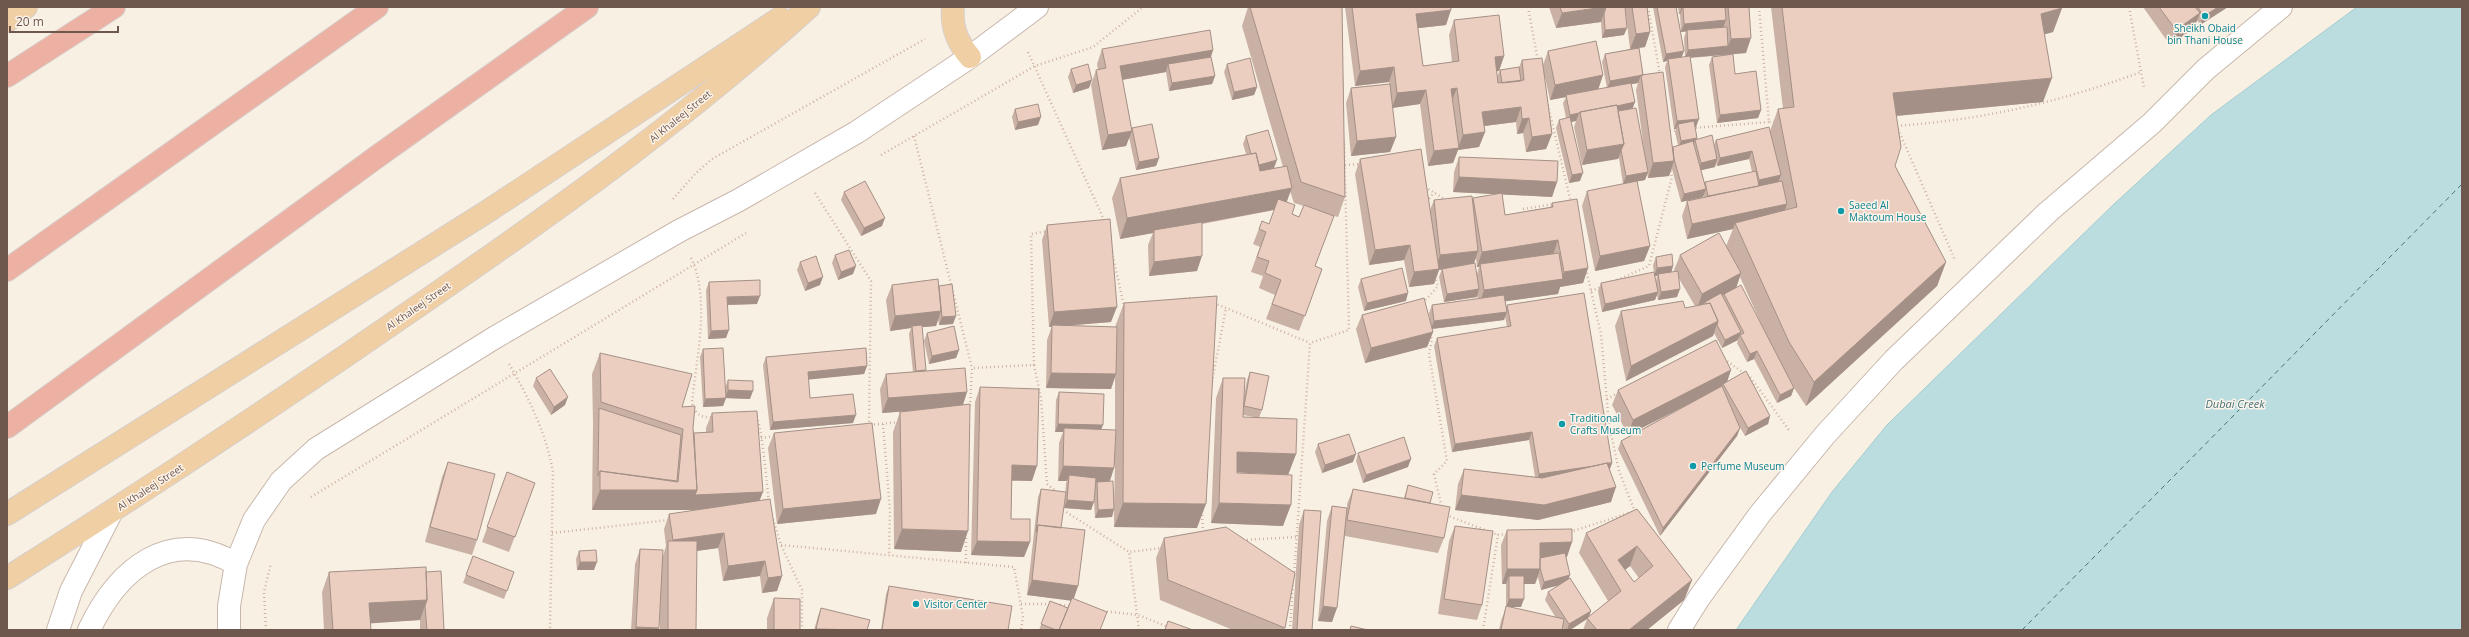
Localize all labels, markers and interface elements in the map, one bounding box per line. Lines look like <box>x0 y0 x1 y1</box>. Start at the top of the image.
scale bar <box>10 8 118 34</box>
marker: Sheikh Obaid bin Thani House <box>2200 11 2210 21</box>
text: 20 m <box>16 13 44 30</box>
place label: Sheikh Obaid bin Thani House <box>2167 21 2243 47</box>
street label: Al Khaleej Street <box>646 86 714 145</box>
place label: Saeed Al Maktoum House <box>1849 198 1927 224</box>
marker: Saeed Al Maktoum House <box>1836 206 1846 216</box>
street label: Al Khaleej Street <box>383 278 454 334</box>
water label: Dubai Creek <box>2205 396 2265 411</box>
place label: Traditional Crafts Museum <box>1570 411 1641 437</box>
marker: Traditional Crafts Museum <box>1557 419 1567 429</box>
place label: Perfume Museum <box>1701 459 1785 473</box>
street label: Al Khaleej Street <box>114 460 186 514</box>
marker: Perfume Museum <box>1688 461 1698 471</box>
place label: Visitor Center <box>924 597 987 611</box>
marker: Visitor Center <box>911 599 921 609</box>

